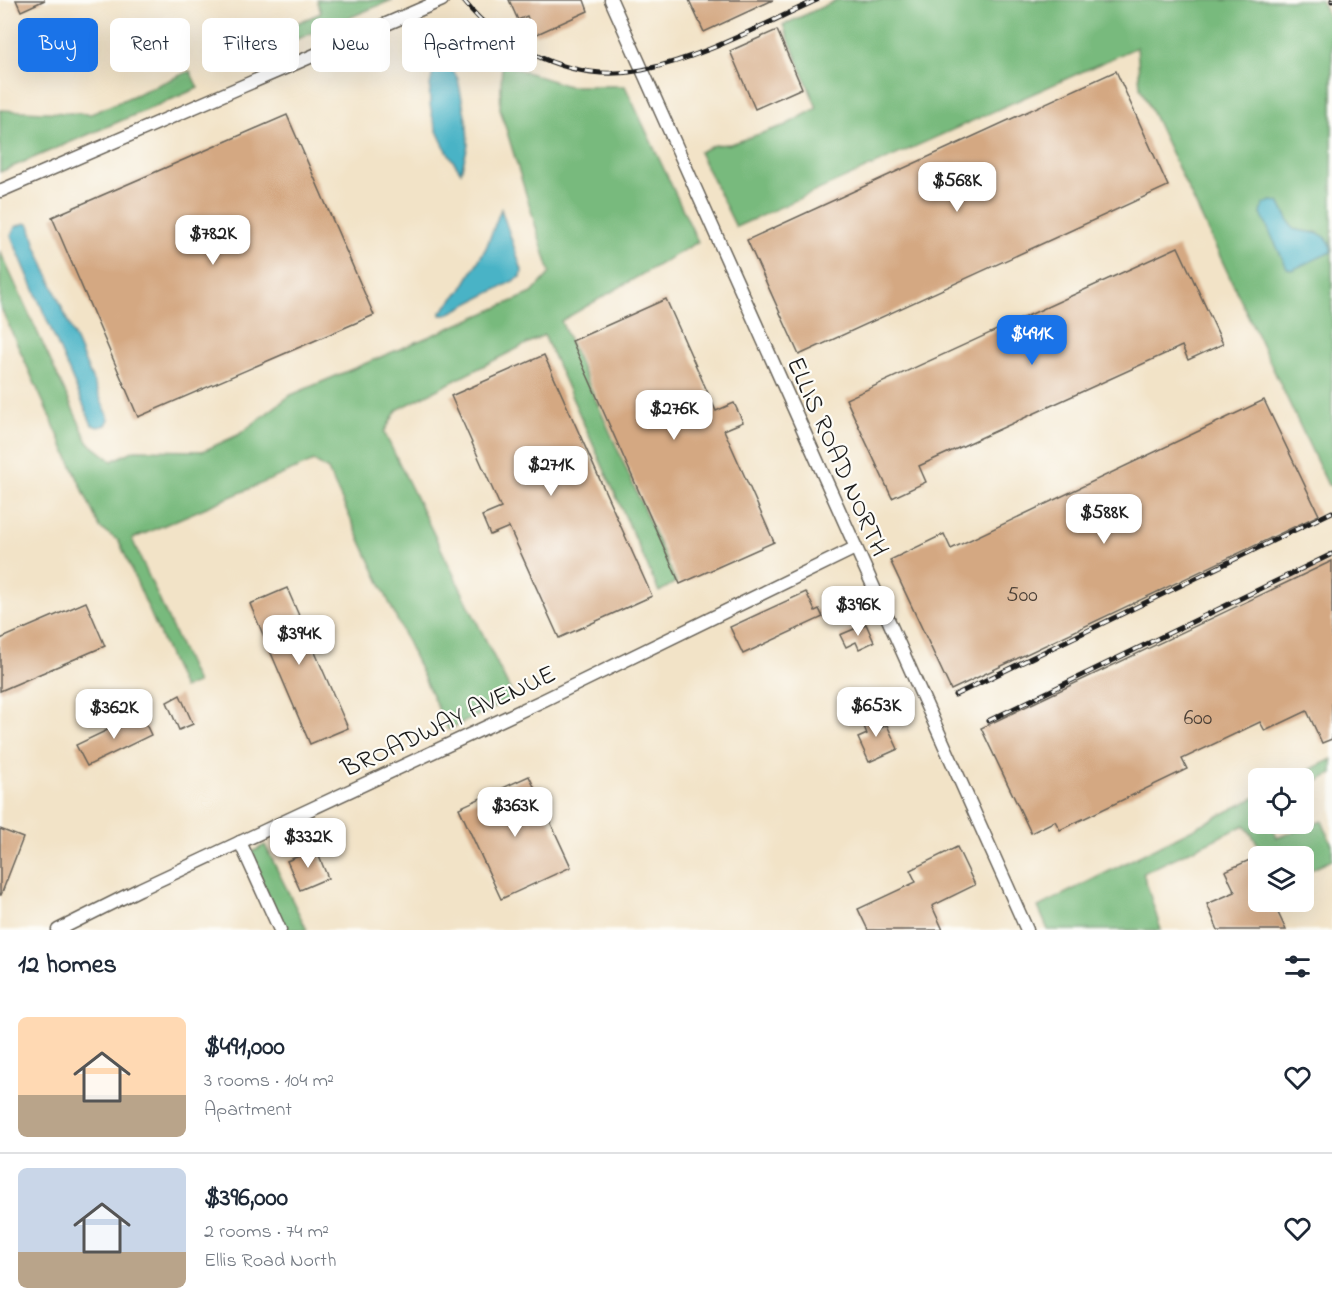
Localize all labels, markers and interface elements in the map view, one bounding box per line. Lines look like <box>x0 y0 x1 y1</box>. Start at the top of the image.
chip: Buy <box>18 18 98 72</box>
chip: Rent <box>110 18 190 72</box>
chip: Filters <box>202 18 299 72</box>
chip: New <box>311 18 390 72</box>
chip: Apartment <box>402 18 537 72</box>
pin: $568K <box>915 162 999 213</box>
text: $568K <box>932 167 982 196</box>
pin: $782K <box>171 215 255 266</box>
text: $782K <box>189 220 237 249</box>
pin: $491K <box>990 315 1074 366</box>
text: $491K <box>1011 320 1053 349</box>
street label: ELLIS ROAD NORTH <box>775 351 897 563</box>
pin: $276K <box>632 390 716 441</box>
text: $276K <box>650 395 698 424</box>
pin: $271K <box>509 446 593 497</box>
text: $271K <box>528 451 574 480</box>
pin: $588K <box>1062 494 1146 545</box>
text: $588K <box>1080 499 1128 528</box>
house number: 500 <box>1006 580 1038 612</box>
pin: $396K <box>816 586 900 637</box>
text: $396K <box>836 591 880 620</box>
pin: $394K <box>257 615 341 666</box>
text: $394K <box>277 620 321 649</box>
street label: BROADWAY AVENUE <box>335 656 563 790</box>
pin: $653K <box>834 687 918 738</box>
pin: $362K <box>72 689 156 740</box>
text: $653K <box>851 692 901 721</box>
text: $362K <box>90 694 138 723</box>
house number: 600 <box>1184 703 1212 735</box>
map controls <box>1248 768 1314 912</box>
button: locate <box>1248 768 1314 834</box>
pin: $363K <box>473 787 557 838</box>
text: $363K <box>491 792 539 821</box>
pin: $332K <box>266 818 350 869</box>
text: $332K <box>284 823 332 852</box>
button: layers <box>1248 846 1314 912</box>
text: 12 homes <box>18 947 117 985</box>
icon: filters <box>1281 950 1314 983</box>
text: $491,000 <box>204 1029 285 1067</box>
icon: home <box>66 1041 138 1113</box>
icon: heart <box>1281 1061 1314 1094</box>
text: 3 rooms · 104 m² <box>204 1067 334 1096</box>
text: Apartment <box>204 1096 292 1125</box>
text: $396,000 <box>204 1180 288 1218</box>
icon: home <box>66 1192 138 1264</box>
icon: heart <box>1281 1212 1314 1245</box>
text: 2 rooms · 74 m² <box>204 1218 329 1247</box>
text: Ellis Road North <box>204 1247 336 1276</box>

